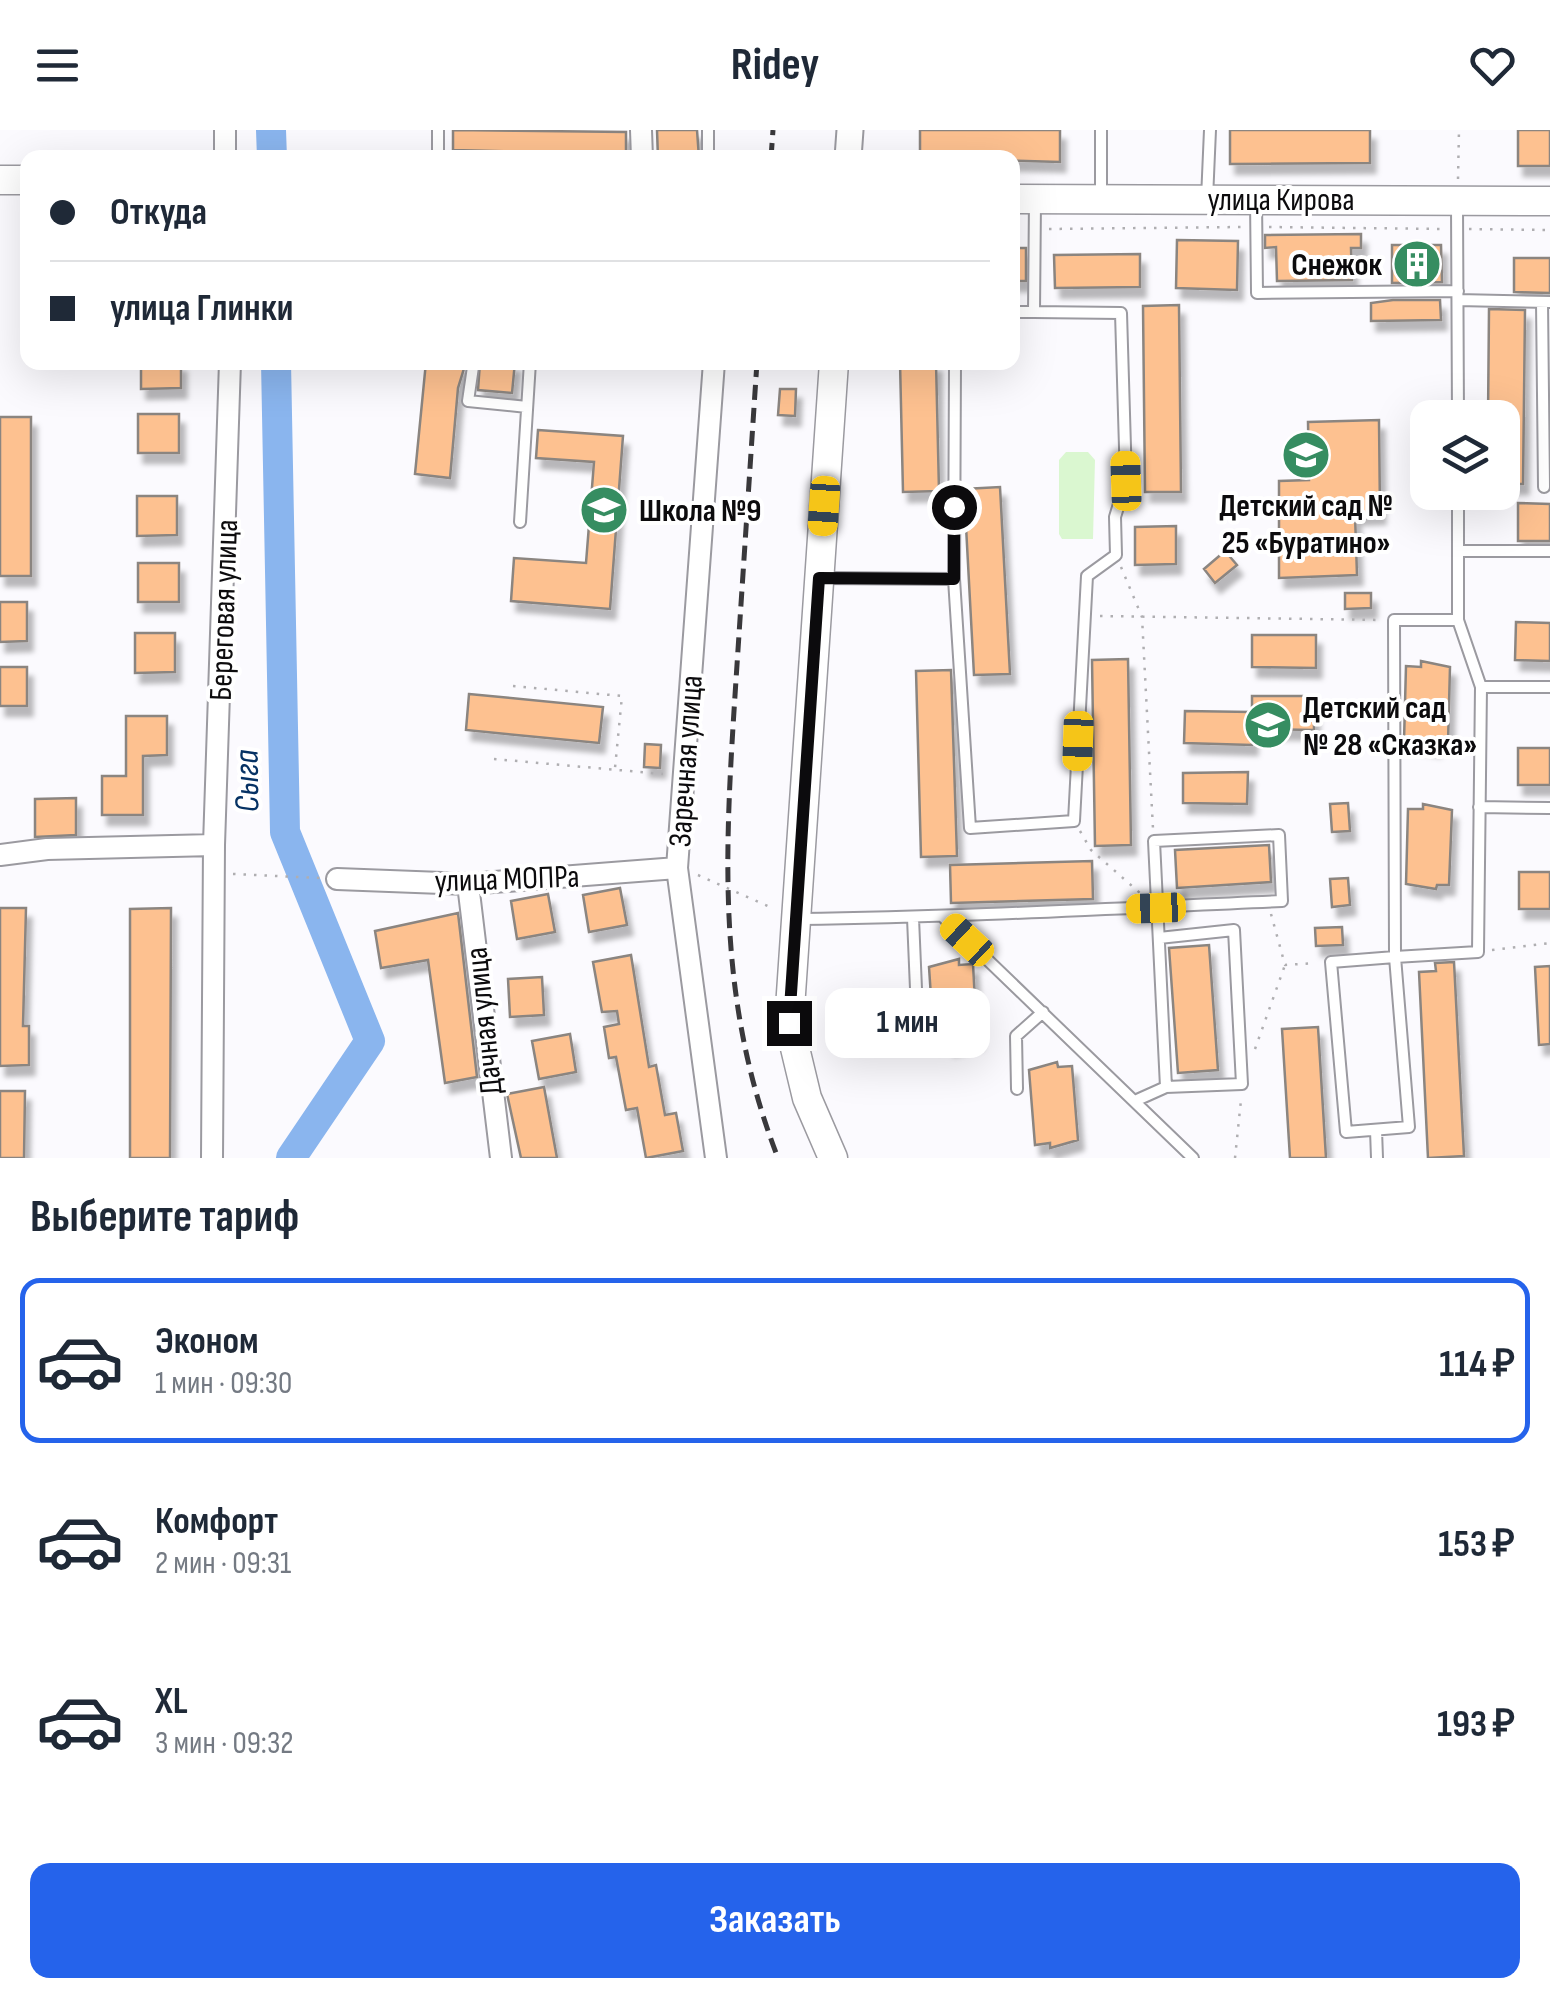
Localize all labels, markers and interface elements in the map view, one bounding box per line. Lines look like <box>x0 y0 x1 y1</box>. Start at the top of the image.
icon: menu <box>30 38 85 93</box>
text: Ridey <box>731 38 819 93</box>
icon: heart <box>1465 38 1520 93</box>
street label: улица Кирова <box>1207 181 1355 220</box>
text: Откуда <box>110 190 207 235</box>
building icon: Снежок <box>1391 238 1443 290</box>
place label: Снежок <box>1291 246 1383 285</box>
text: улица Глинки <box>110 286 293 331</box>
map controls <box>1410 400 1520 510</box>
button: layers <box>1410 400 1520 510</box>
school or university icon: Детский сад № 25 «Буратино» <box>1280 429 1332 481</box>
car <box>1110 450 1142 512</box>
car <box>807 475 841 537</box>
school or university icon: Школа №9 <box>578 484 630 536</box>
route start <box>932 485 977 530</box>
place label: Детский сад № 25 «Буратино» <box>1219 487 1393 563</box>
place label: Школа №9 <box>639 492 761 531</box>
street label: Береговая улица <box>202 519 247 701</box>
street label: Заречная улица <box>661 674 712 848</box>
place label: Детский сад № 28 «Сказка» <box>1303 689 1477 765</box>
school or university icon: Детский сад № 28 «Сказка» <box>1242 699 1294 751</box>
car <box>1062 710 1094 772</box>
water label: Сыга <box>225 749 270 813</box>
street label: улица МОПРа <box>434 857 580 902</box>
car <box>1125 892 1187 924</box>
car <box>935 909 999 971</box>
street label: Дачная улица <box>457 945 512 1096</box>
callout: 1 мин <box>824 988 989 1058</box>
route end <box>767 1001 812 1046</box>
text: 1 мин <box>876 1003 939 1042</box>
text: Выберите тариф <box>30 1190 299 1245</box>
icon: car <box>35 1316 125 1406</box>
text: Эконом <box>155 1319 259 1364</box>
text: 114 ₽ <box>1439 1342 1515 1387</box>
text: 1 мин · 09:30 <box>155 1364 292 1403</box>
icon: car <box>35 1496 125 1586</box>
text: Комфорт <box>155 1499 278 1544</box>
text: 153 ₽ <box>1438 1522 1515 1567</box>
text: 2 мин · 09:31 <box>155 1544 291 1583</box>
icon: car <box>35 1676 125 1766</box>
text: XL <box>155 1679 188 1724</box>
text: 193 ₽ <box>1437 1702 1515 1747</box>
text: 3 мин · 09:32 <box>155 1724 294 1763</box>
button: Заказать <box>30 1863 1520 1978</box>

